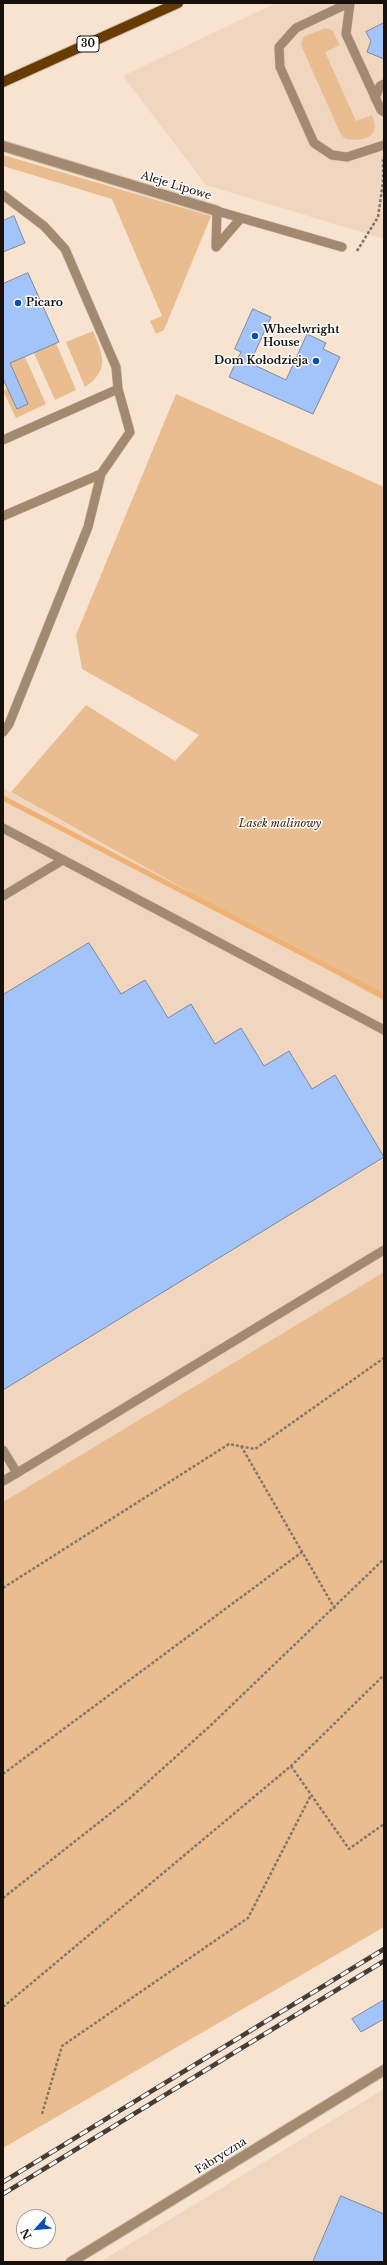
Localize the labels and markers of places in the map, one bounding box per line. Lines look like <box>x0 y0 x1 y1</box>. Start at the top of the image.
place label: Picaro <box>26 296 63 310</box>
marker: Picaro <box>13 298 23 308</box>
place label: Wheelwright House <box>263 323 339 349</box>
marker: Wheelwright House <box>250 331 260 341</box>
place label: Dom Kołodzieja <box>214 354 308 368</box>
marker: Dom Kołodzieja <box>311 356 321 366</box>

